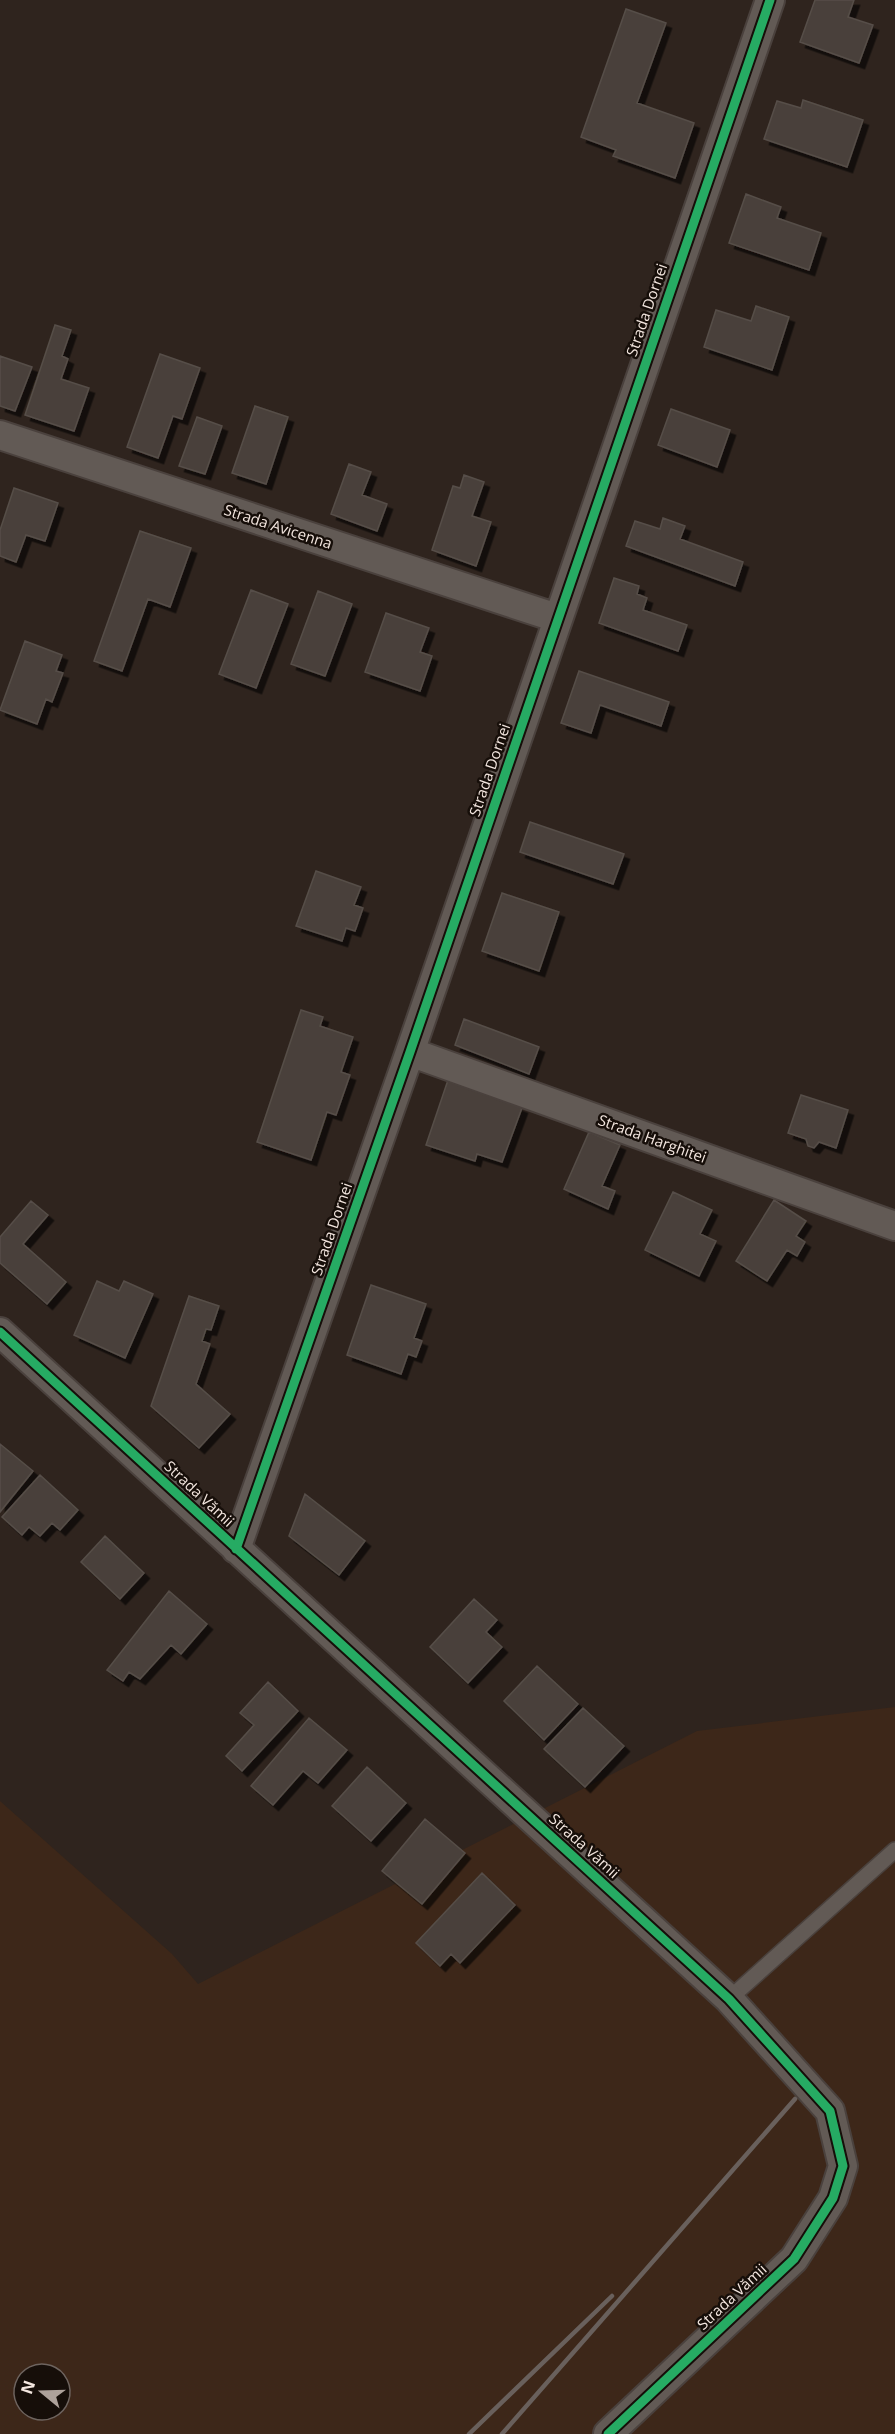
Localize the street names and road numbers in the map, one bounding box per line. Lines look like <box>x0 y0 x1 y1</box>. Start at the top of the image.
street label: Strada Dornei <box>621 261 671 359</box>
street label: Strada Avicenna <box>222 499 335 553</box>
street label: Strada Dornei <box>464 721 514 819</box>
street label: Strada Harghitei <box>596 1109 709 1167</box>
street label: Strada Dornei <box>306 1180 356 1278</box>
street label: Strada Vămii <box>161 1456 239 1531</box>
street label: Strada Vămii <box>545 1808 624 1882</box>
street label: Strada Vămii <box>692 2259 770 2334</box>

